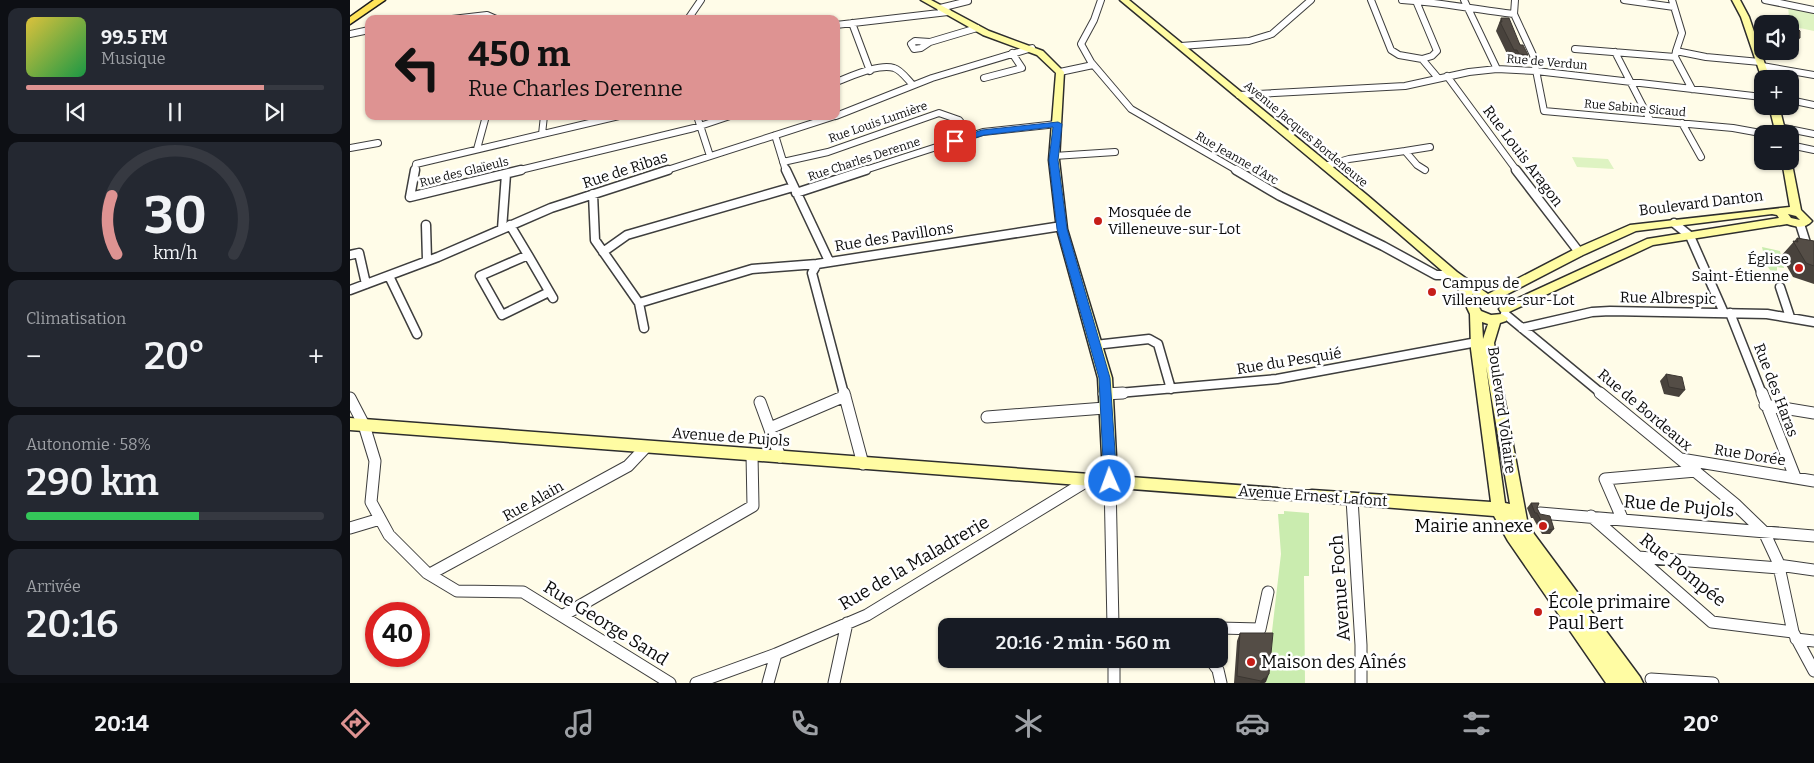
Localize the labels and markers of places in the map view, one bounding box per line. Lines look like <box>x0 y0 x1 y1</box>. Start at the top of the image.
pin <box>934 120 976 162</box>
place label: Mosquée de Villeneuve-sur-Lot <box>1108 203 1241 238</box>
marker: Mosquée de Villeneuve-sur-Lot <box>1092 215 1104 227</box>
place label: Église Saint-Étienne <box>1691 250 1789 285</box>
marker: Église Saint-Étienne <box>1793 262 1805 274</box>
place label: Campus de Villeneuve-sur-Lot <box>1442 274 1575 309</box>
marker: Campus de Villeneuve-sur-Lot <box>1426 286 1438 298</box>
place label: Mairie annexe <box>1414 515 1533 537</box>
marker: Mairie annexe <box>1537 520 1549 532</box>
place label: École primaire Paul Bert <box>1548 590 1670 634</box>
marker: École primaire Paul Bert <box>1532 606 1544 618</box>
place label: Maison des Aînés <box>1261 651 1406 673</box>
marker: Maison des Aînés <box>1245 656 1257 668</box>

